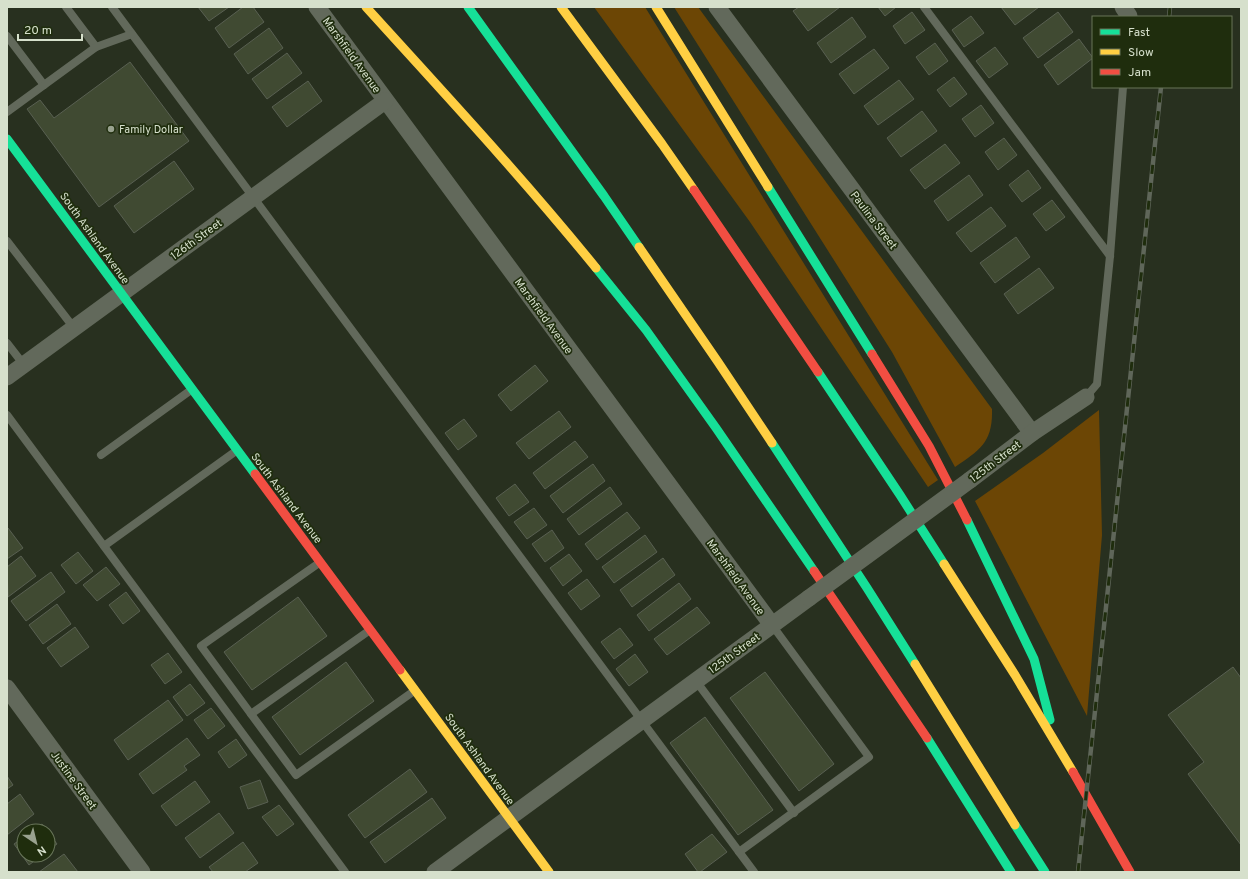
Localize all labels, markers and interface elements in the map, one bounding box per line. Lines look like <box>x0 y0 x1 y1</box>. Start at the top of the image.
street label: Marshfield Avenue <box>319 15 383 96</box>
scale bar <box>18 16 82 42</box>
legend <box>1092 16 1232 88</box>
text: 20 m <box>24 23 52 39</box>
text: Fast <box>1128 25 1150 41</box>
text: Slow <box>1128 45 1154 61</box>
text: Jam <box>1128 65 1151 81</box>
place label: Family Dollar <box>119 123 184 137</box>
marker: Family Dollar <box>106 124 116 134</box>
street label: Paulina Street <box>847 189 900 252</box>
street label: South Ashland Avenue <box>56 190 132 287</box>
street label: 126th Street <box>168 216 225 263</box>
street label: Marshfield Avenue <box>511 276 575 357</box>
street label: 125th Street <box>967 438 1024 486</box>
street label: South Ashland Avenue <box>247 450 325 547</box>
street label: Marshfield Avenue <box>703 537 767 618</box>
street label: 125th Street <box>706 630 763 677</box>
street label: South Ashland Avenue <box>441 711 517 808</box>
street label: Justine Street <box>47 749 99 813</box>
north arrow <box>16 823 56 863</box>
text: N <box>34 842 48 858</box>

